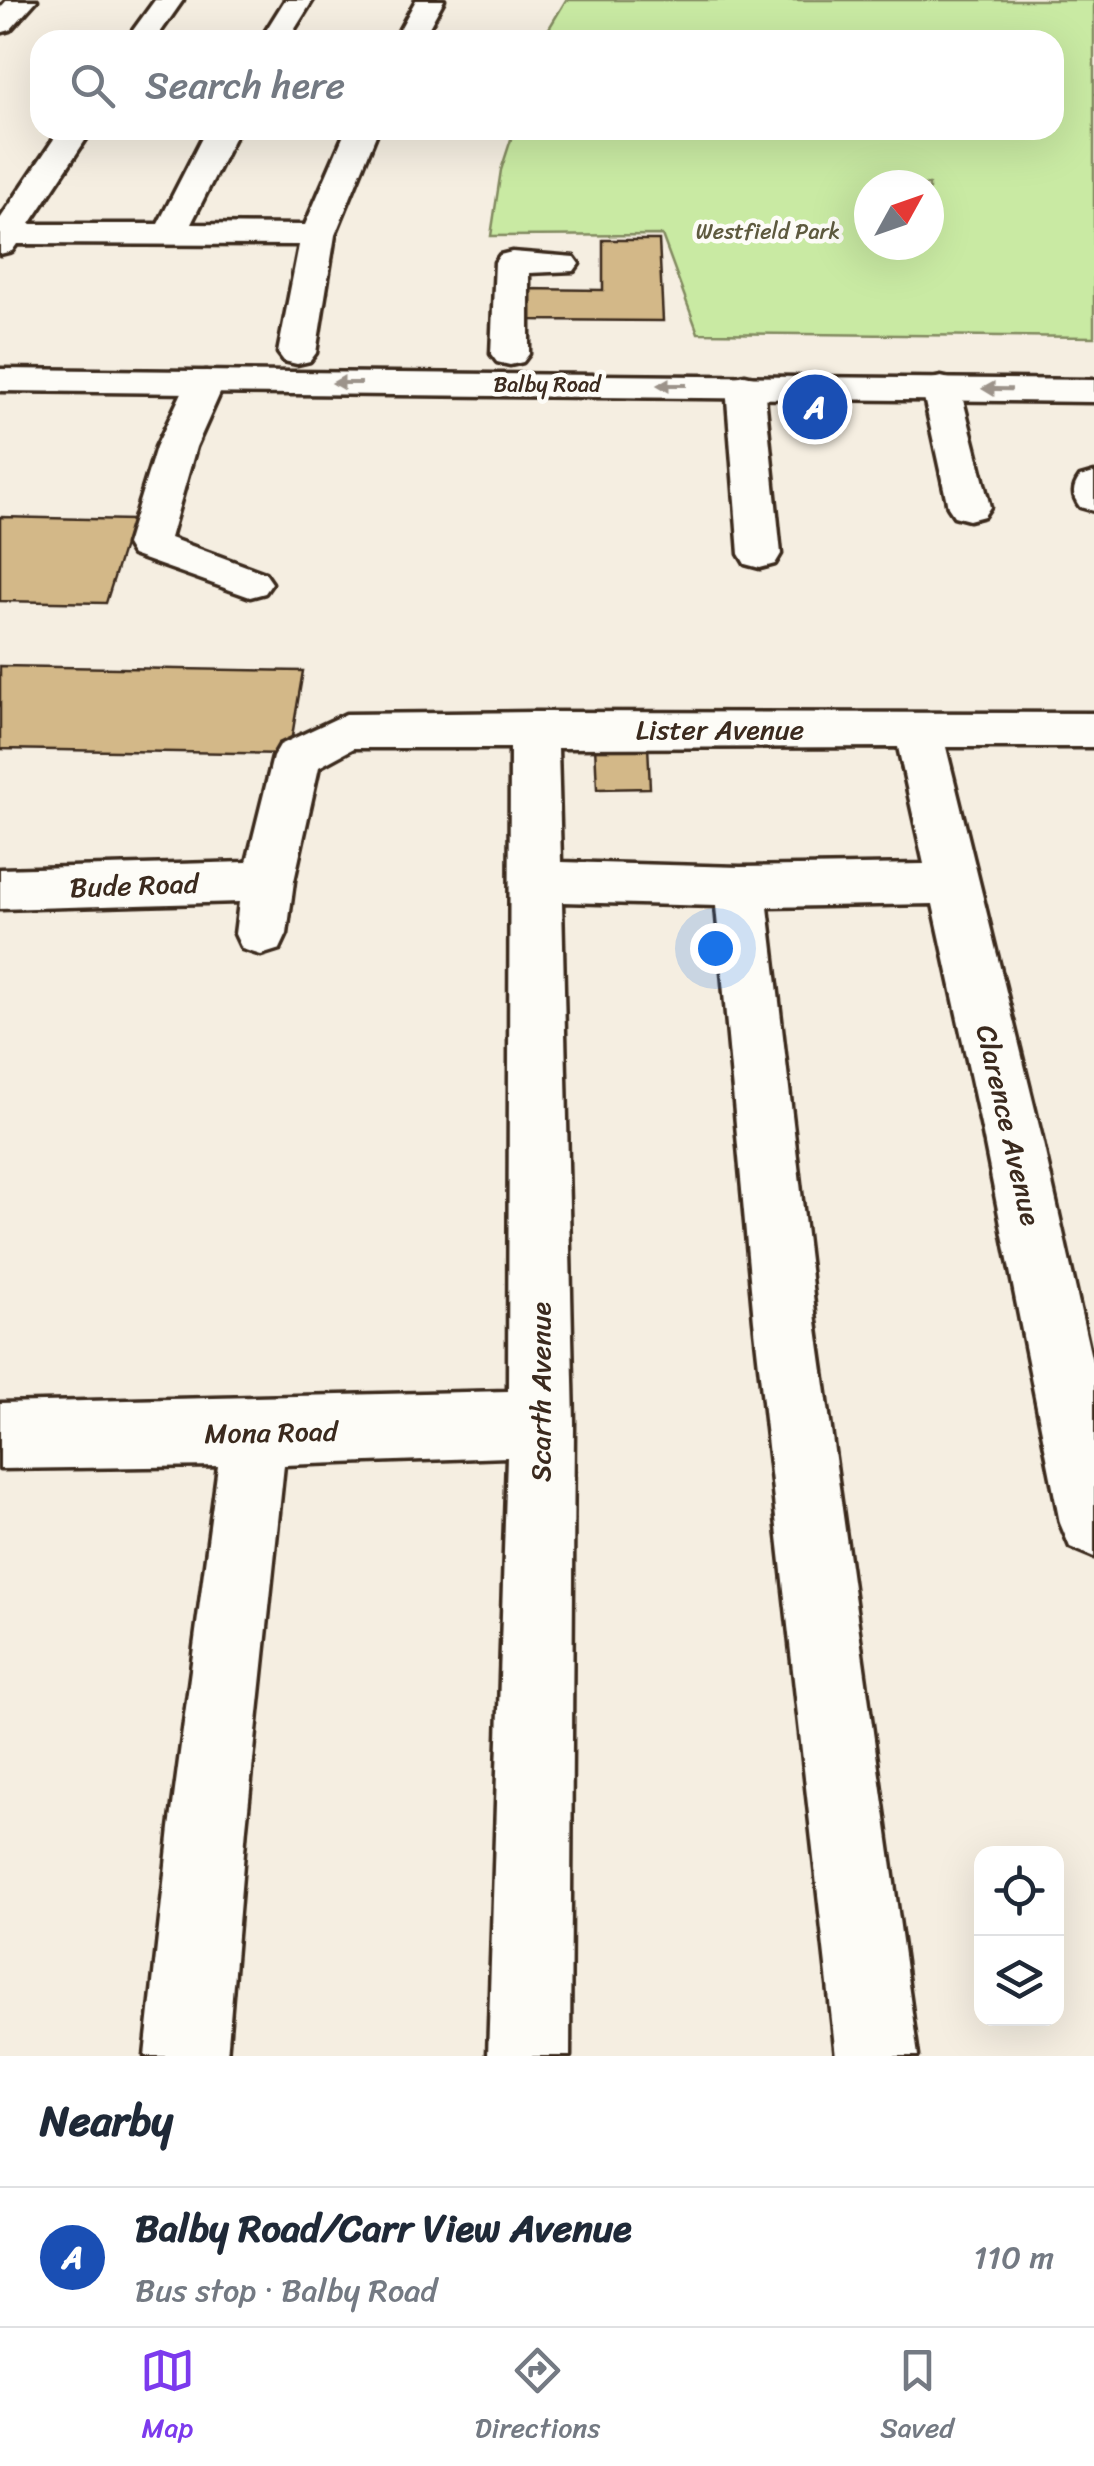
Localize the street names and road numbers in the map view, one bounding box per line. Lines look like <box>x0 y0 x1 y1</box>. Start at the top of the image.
street label: Balby Road <box>493 365 602 404</box>
street label: Lister Avenue <box>636 705 804 754</box>
street label: Bude Road <box>69 859 201 912</box>
street label: Clarence Avenue <box>962 1020 1055 1230</box>
street label: Scarth Avenue <box>516 1302 565 1482</box>
street label: Mona Road <box>204 1407 340 1458</box>

